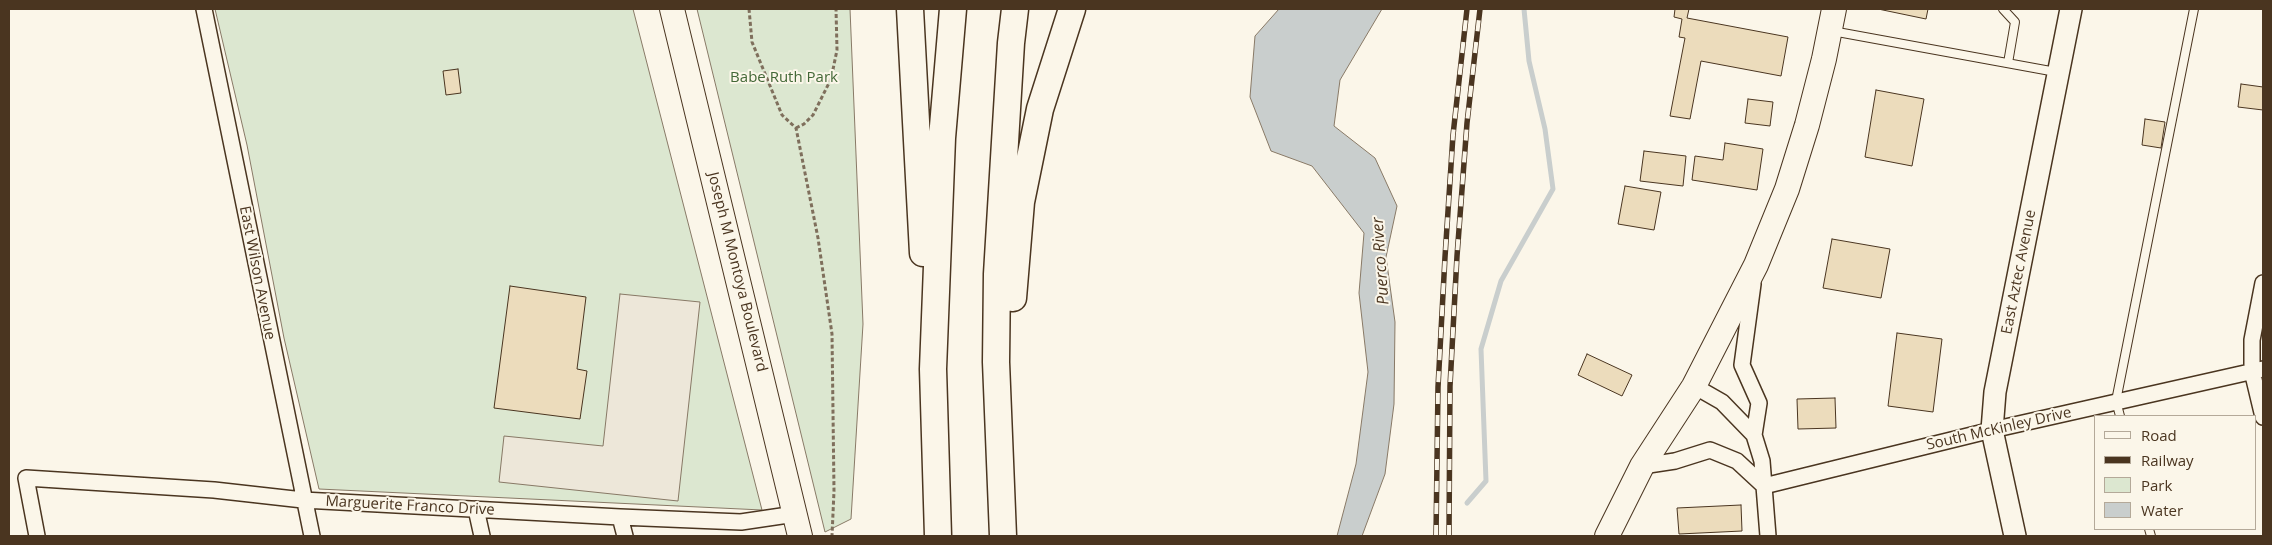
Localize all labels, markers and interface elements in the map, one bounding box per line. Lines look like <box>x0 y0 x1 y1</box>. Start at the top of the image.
park label: Babe Ruth Park <box>730 69 838 87</box>
street label: Joseph M Montoya Boulevard <box>703 170 771 374</box>
street label: East Wilson Avenue <box>235 205 279 341</box>
street label: East Aztec Avenue <box>1998 208 2040 336</box>
water label: Puerco River <box>1368 217 1394 305</box>
street label: South McKinley Drive <box>1925 404 2073 454</box>
legend <box>2094 415 2257 530</box>
text: Road <box>2141 425 2177 445</box>
text: Railway <box>2141 450 2194 470</box>
text: Park <box>2141 475 2172 495</box>
street label: Marguerite Franco Drive <box>325 493 495 519</box>
text: Water <box>2141 500 2183 520</box>

